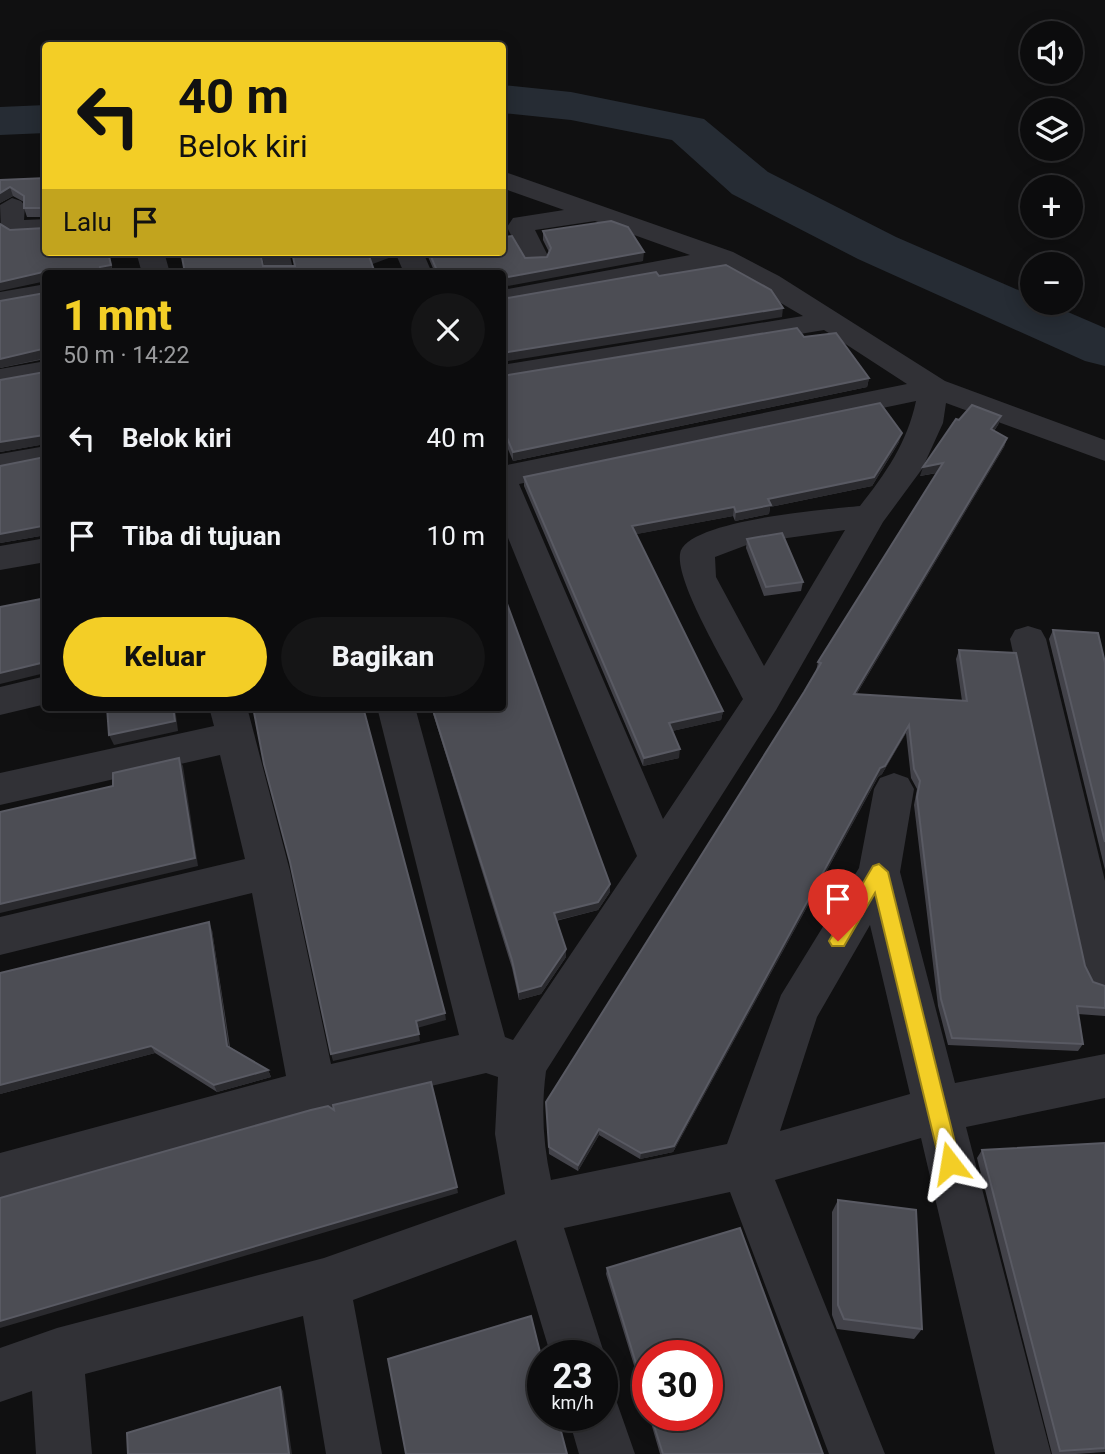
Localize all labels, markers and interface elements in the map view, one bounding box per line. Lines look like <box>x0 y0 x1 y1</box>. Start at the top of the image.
map controls <box>1020 21 1083 315</box>
button: sound <box>1020 21 1083 84</box>
text: 40 m <box>178 68 289 125</box>
icon: left <box>63 70 154 161</box>
button: layers <box>1020 98 1083 161</box>
text: Belok kiri <box>178 127 308 165</box>
button: + <box>1020 175 1083 238</box>
icon: arrive <box>126 203 164 241</box>
text: Lalu <box>63 207 112 237</box>
button: − <box>1020 252 1083 315</box>
text: 1 mnt <box>63 291 172 340</box>
button: close <box>411 293 485 367</box>
text: 50 m · 14:22 <box>63 342 189 369</box>
icon: left <box>63 419 101 457</box>
text: Belok kiri <box>122 423 232 453</box>
text: 40 m <box>427 423 485 453</box>
icon: arrive <box>63 517 101 555</box>
text: Tiba di tujuan <box>122 521 281 551</box>
text: 10 m <box>427 521 485 551</box>
button: Keluar <box>63 617 267 697</box>
button: Bagikan <box>281 617 485 697</box>
pin <box>808 869 868 941</box>
icon: arrive <box>819 880 857 918</box>
position arrow <box>913 1126 987 1200</box>
speed limit sign: 30 <box>632 1340 723 1431</box>
text: 23 <box>552 1356 593 1397</box>
text: km/h <box>551 1392 594 1413</box>

